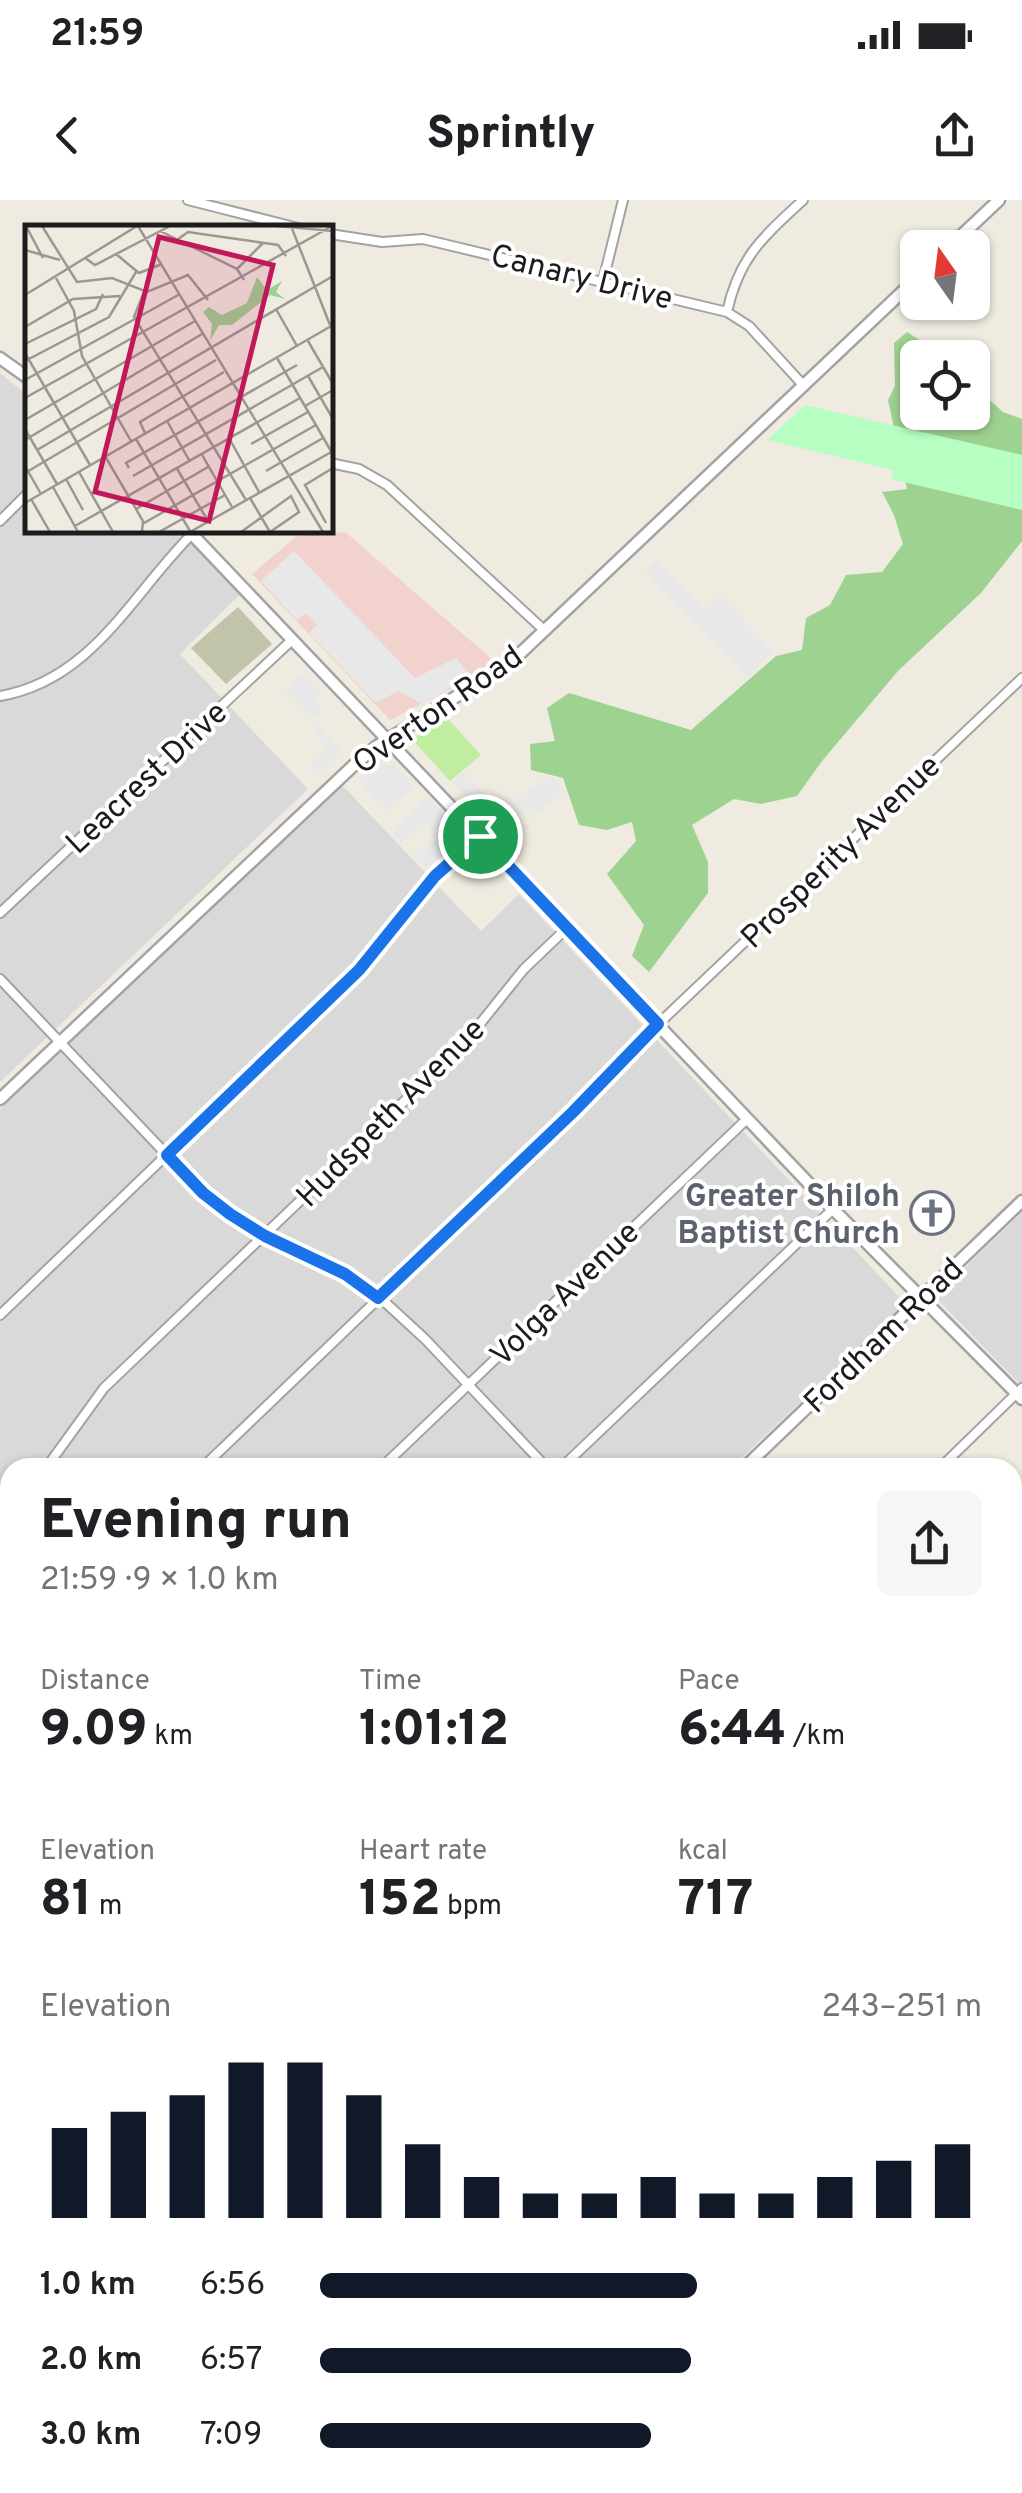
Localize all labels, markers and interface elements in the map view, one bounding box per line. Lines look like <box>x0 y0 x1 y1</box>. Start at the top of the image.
text: 21:59 <box>50 11 144 60</box>
text: Sprintly <box>427 107 595 164</box>
icon: back <box>40 108 95 163</box>
icon: share <box>927 108 982 163</box>
inset map <box>25 225 332 532</box>
north arrow <box>900 230 990 320</box>
map controls <box>900 230 990 430</box>
street label: Canary Drive <box>486 237 677 321</box>
button: locate <box>900 340 990 430</box>
street label: Overton Road <box>346 638 532 785</box>
street label: Leacrest Drive <box>59 694 237 864</box>
street label: Prosperity Avenue <box>734 748 950 959</box>
pin <box>438 794 523 879</box>
icon: arrive <box>453 809 508 864</box>
street label: Hudspeth Avenue <box>289 1011 495 1217</box>
place label: Greater Shiloh Baptist Church <box>678 1178 900 1255</box>
church icon: Greater Shiloh Baptist Church <box>909 1190 955 1236</box>
street label: Volga Avenue <box>483 1214 649 1376</box>
street label: Fordham Road <box>797 1251 973 1423</box>
text: Evening run <box>40 1488 352 1558</box>
button: share <box>877 1491 982 1596</box>
text: 21:59 · 9 × 1.0 km <box>40 1561 279 1601</box>
text: Distance <box>40 1664 150 1700</box>
text: Time <box>359 1664 422 1700</box>
text: Pace <box>678 1664 740 1700</box>
text: 9.09 <box>40 1700 148 1763</box>
text: 1:01:12 <box>359 1700 509 1763</box>
text: 6:44 <box>678 1700 786 1763</box>
text: km <box>148 1719 193 1755</box>
text: /km <box>786 1719 845 1755</box>
text: Elevation <box>40 1834 155 1870</box>
text: Heart rate <box>359 1834 487 1870</box>
text: kcal <box>678 1834 728 1870</box>
text: 81 <box>40 1870 92 1933</box>
text: 152 <box>359 1870 441 1933</box>
text: 717 <box>678 1870 753 1933</box>
text: m <box>92 1889 122 1925</box>
text: bpm <box>441 1889 502 1925</box>
text: Elevation <box>40 1988 172 2028</box>
text: 243–251 m <box>821 1988 982 2028</box>
text: 1.0 km <box>40 2266 136 2306</box>
text: 6:56 <box>200 2266 265 2306</box>
text: 2.0 km <box>40 2341 142 2381</box>
text: 6:57 <box>200 2341 263 2381</box>
text: 3.0 km <box>40 2416 141 2456</box>
text: 7:09 <box>200 2416 262 2456</box>

